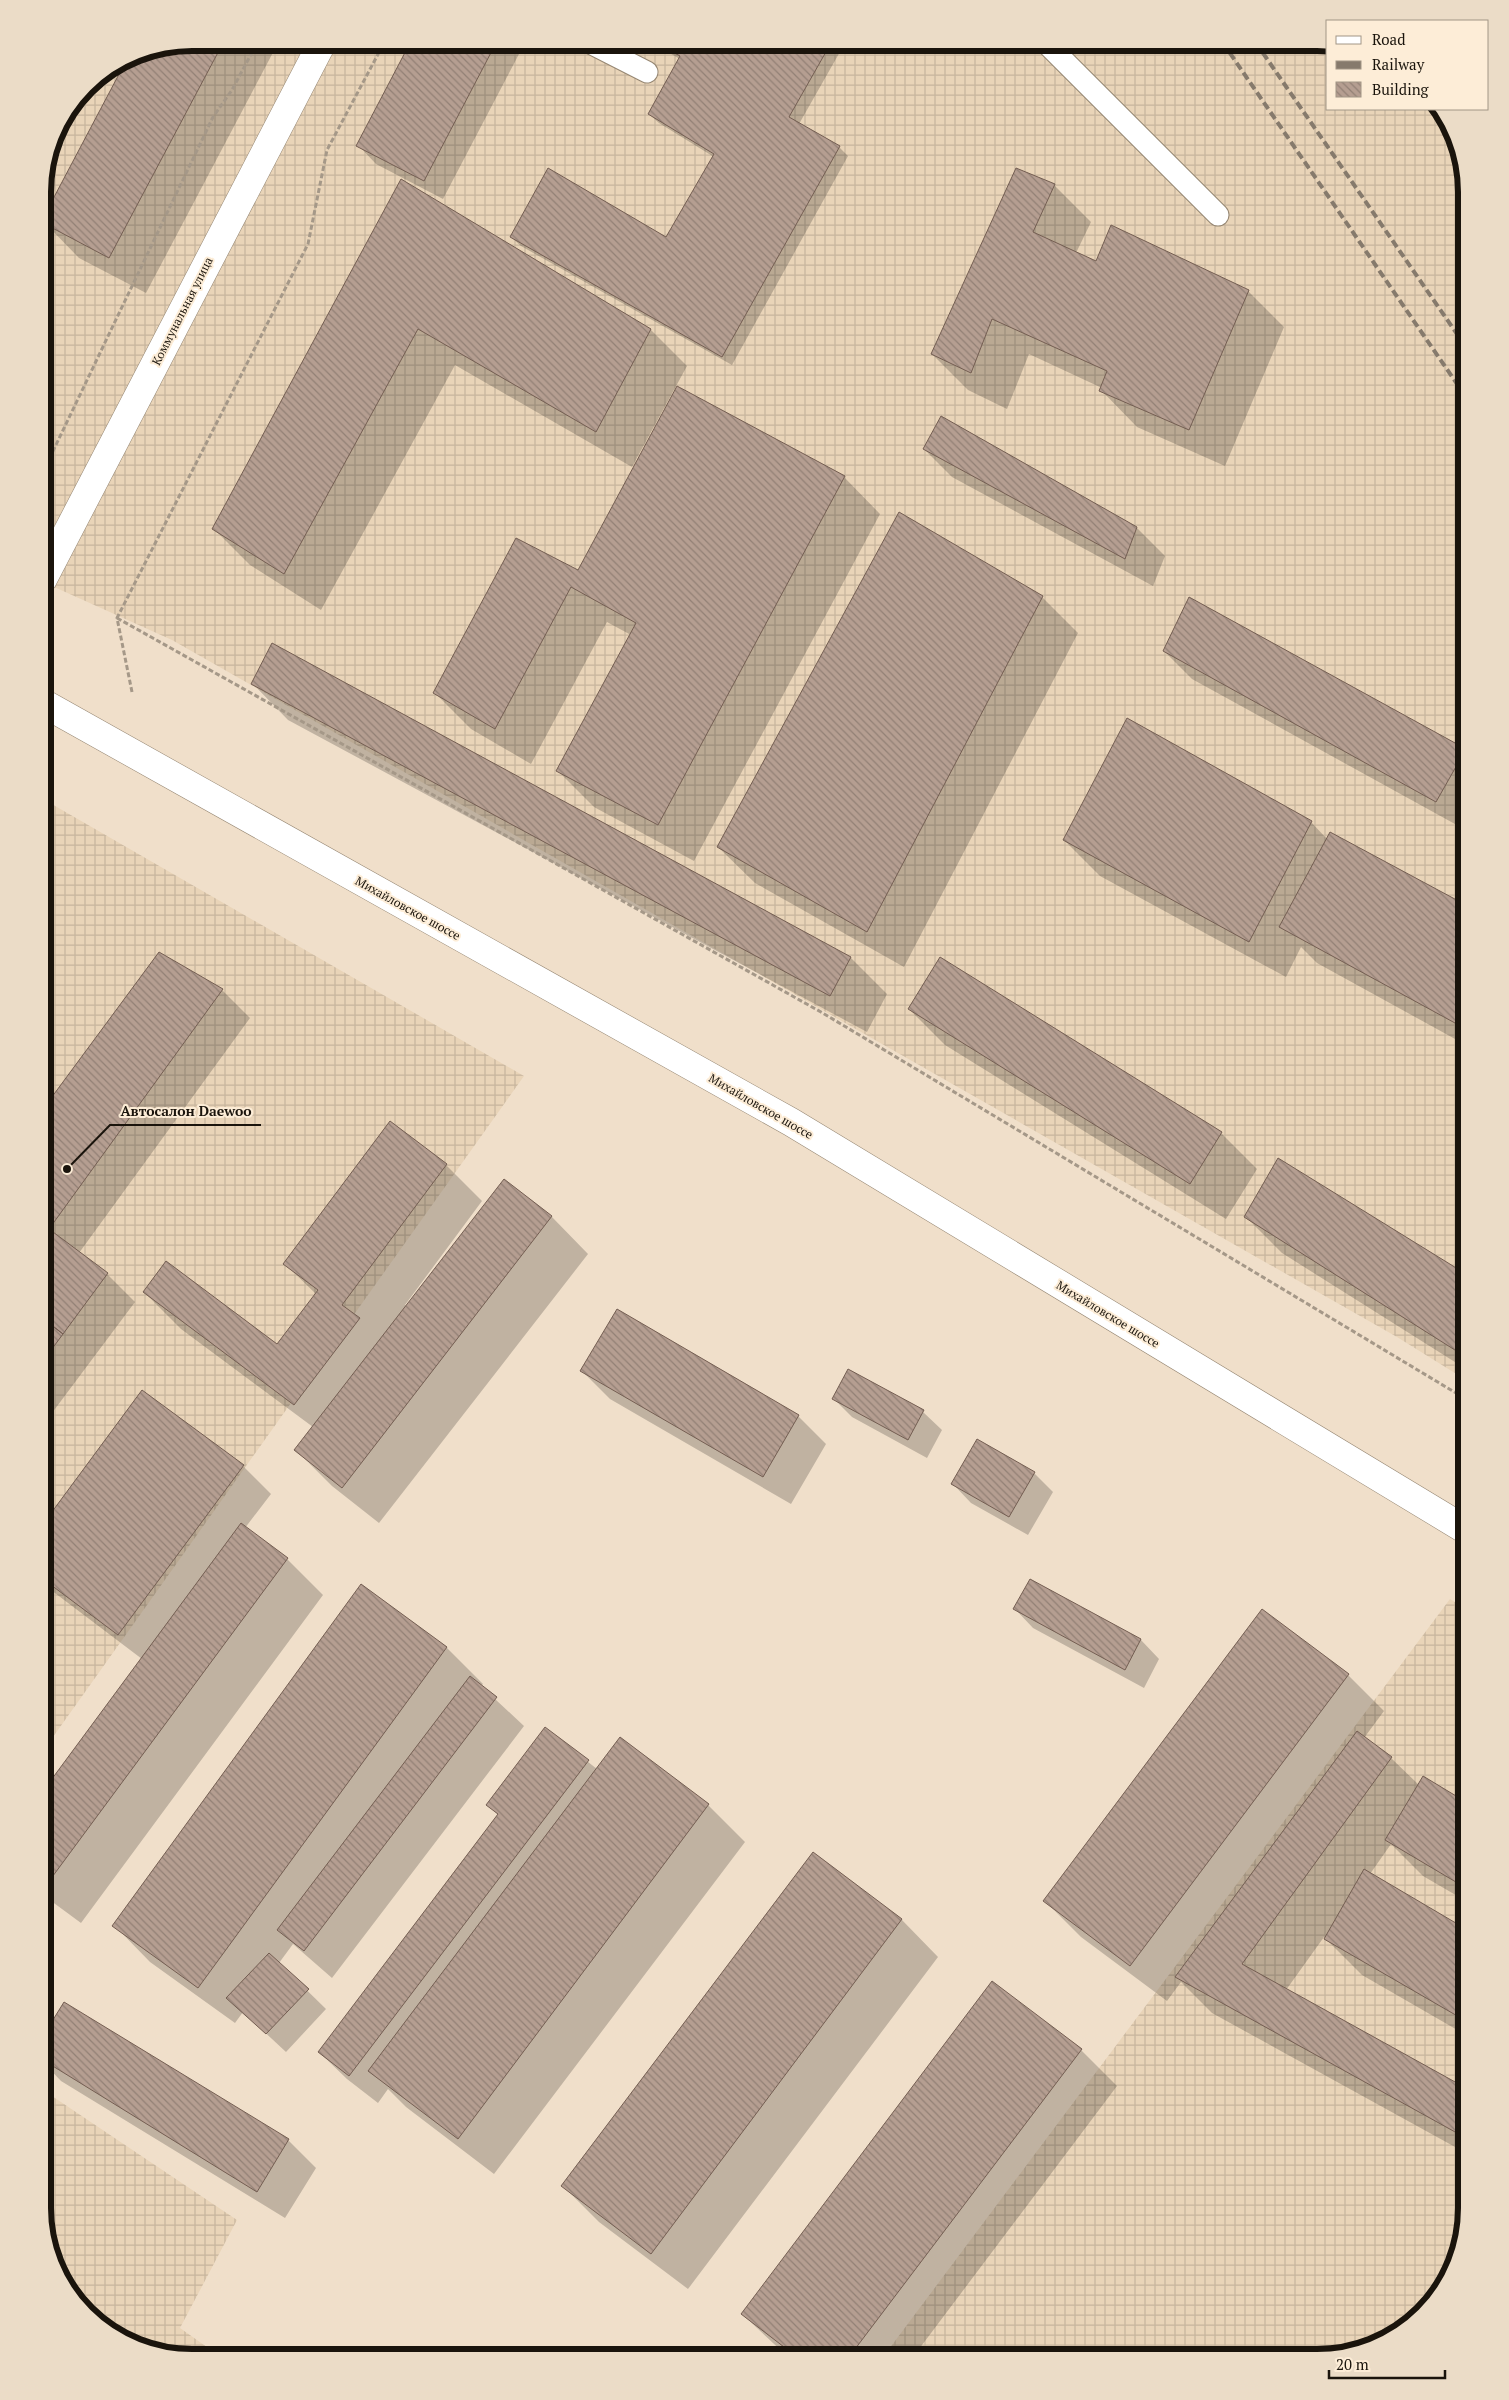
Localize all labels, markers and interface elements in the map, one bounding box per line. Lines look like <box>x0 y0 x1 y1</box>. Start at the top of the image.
legend <box>1326 20 1489 110</box>
text: Road <box>1372 29 1405 49</box>
text: Railway <box>1372 54 1425 74</box>
text: Building <box>1372 79 1430 99</box>
street label: Коммунальная улица <box>148 254 216 368</box>
street label: Михайловское шоссе <box>353 873 463 943</box>
street label: Михайловское шоссе <box>706 1070 816 1142</box>
callout: Автосалон Daewoo <box>110 1096 261 1125</box>
text: Автосалон Daewoo <box>120 1101 252 1120</box>
street label: Михайловское шоссе <box>1054 1277 1162 1351</box>
scale bar <box>1329 2348 1445 2380</box>
text: 20 m <box>1336 2354 1369 2374</box>

